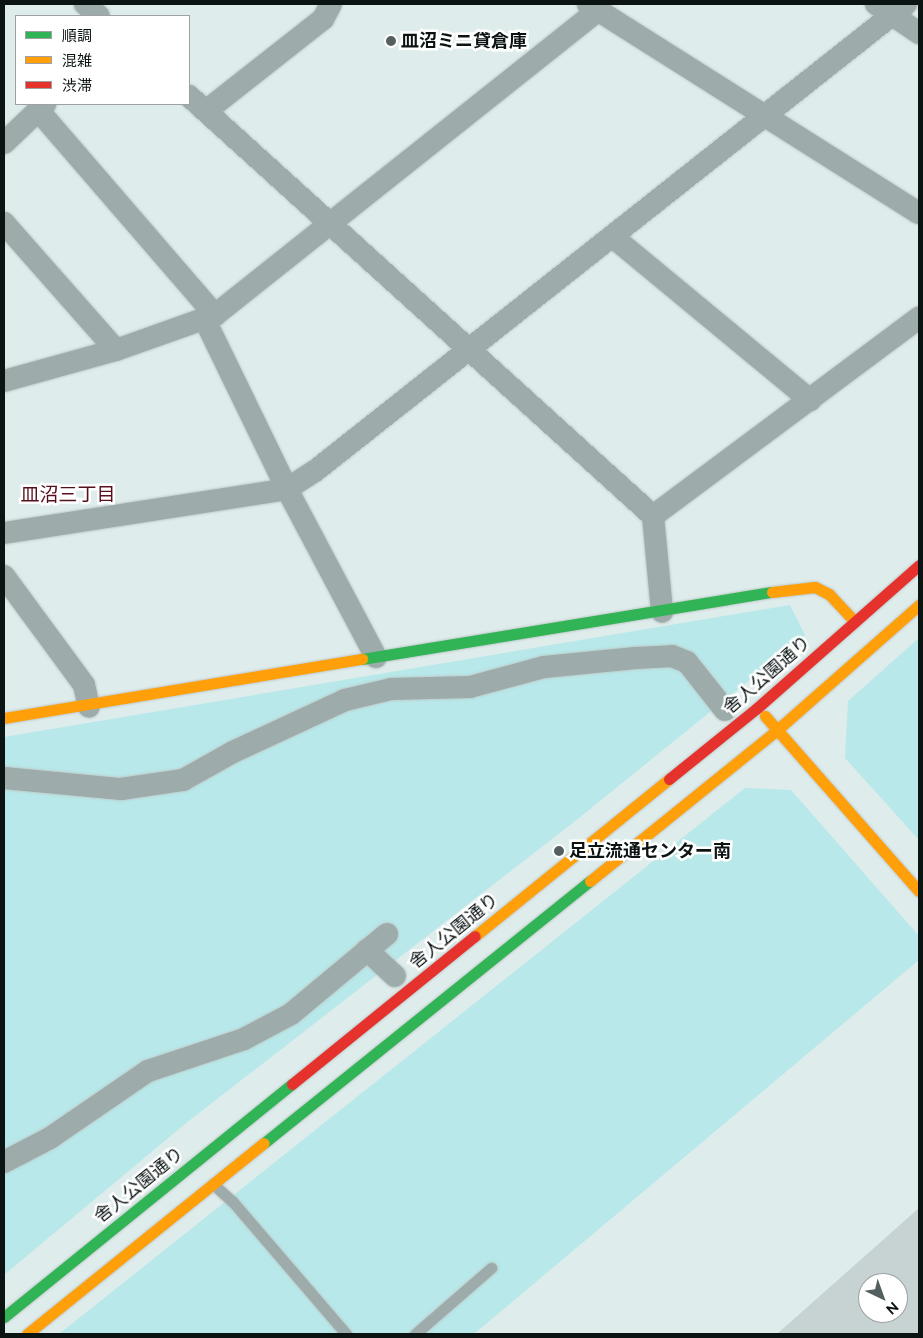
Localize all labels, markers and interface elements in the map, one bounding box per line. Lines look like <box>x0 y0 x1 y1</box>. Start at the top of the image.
legend <box>15 15 190 105</box>
text: 順調 <box>62 27 92 45</box>
place label: 皿沼ミニ貸倉庫 <box>401 30 527 52</box>
marker: 皿沼ミニ貸倉庫 <box>385 35 397 47</box>
text: 混雑 <box>62 52 92 70</box>
text: 渋滞 <box>62 77 92 95</box>
district label: 皿沼三丁目 <box>21 484 115 506</box>
street label: 舎人公園通り <box>719 631 815 719</box>
place label: 足立流通センター南 <box>569 840 731 862</box>
marker: 足立流通センター南 <box>553 845 565 857</box>
street label: 舎人公園通り <box>405 889 503 973</box>
street label: 舎人公園通り <box>90 1143 188 1227</box>
north arrow <box>858 1273 908 1323</box>
text: N <box>883 1299 902 1318</box>

